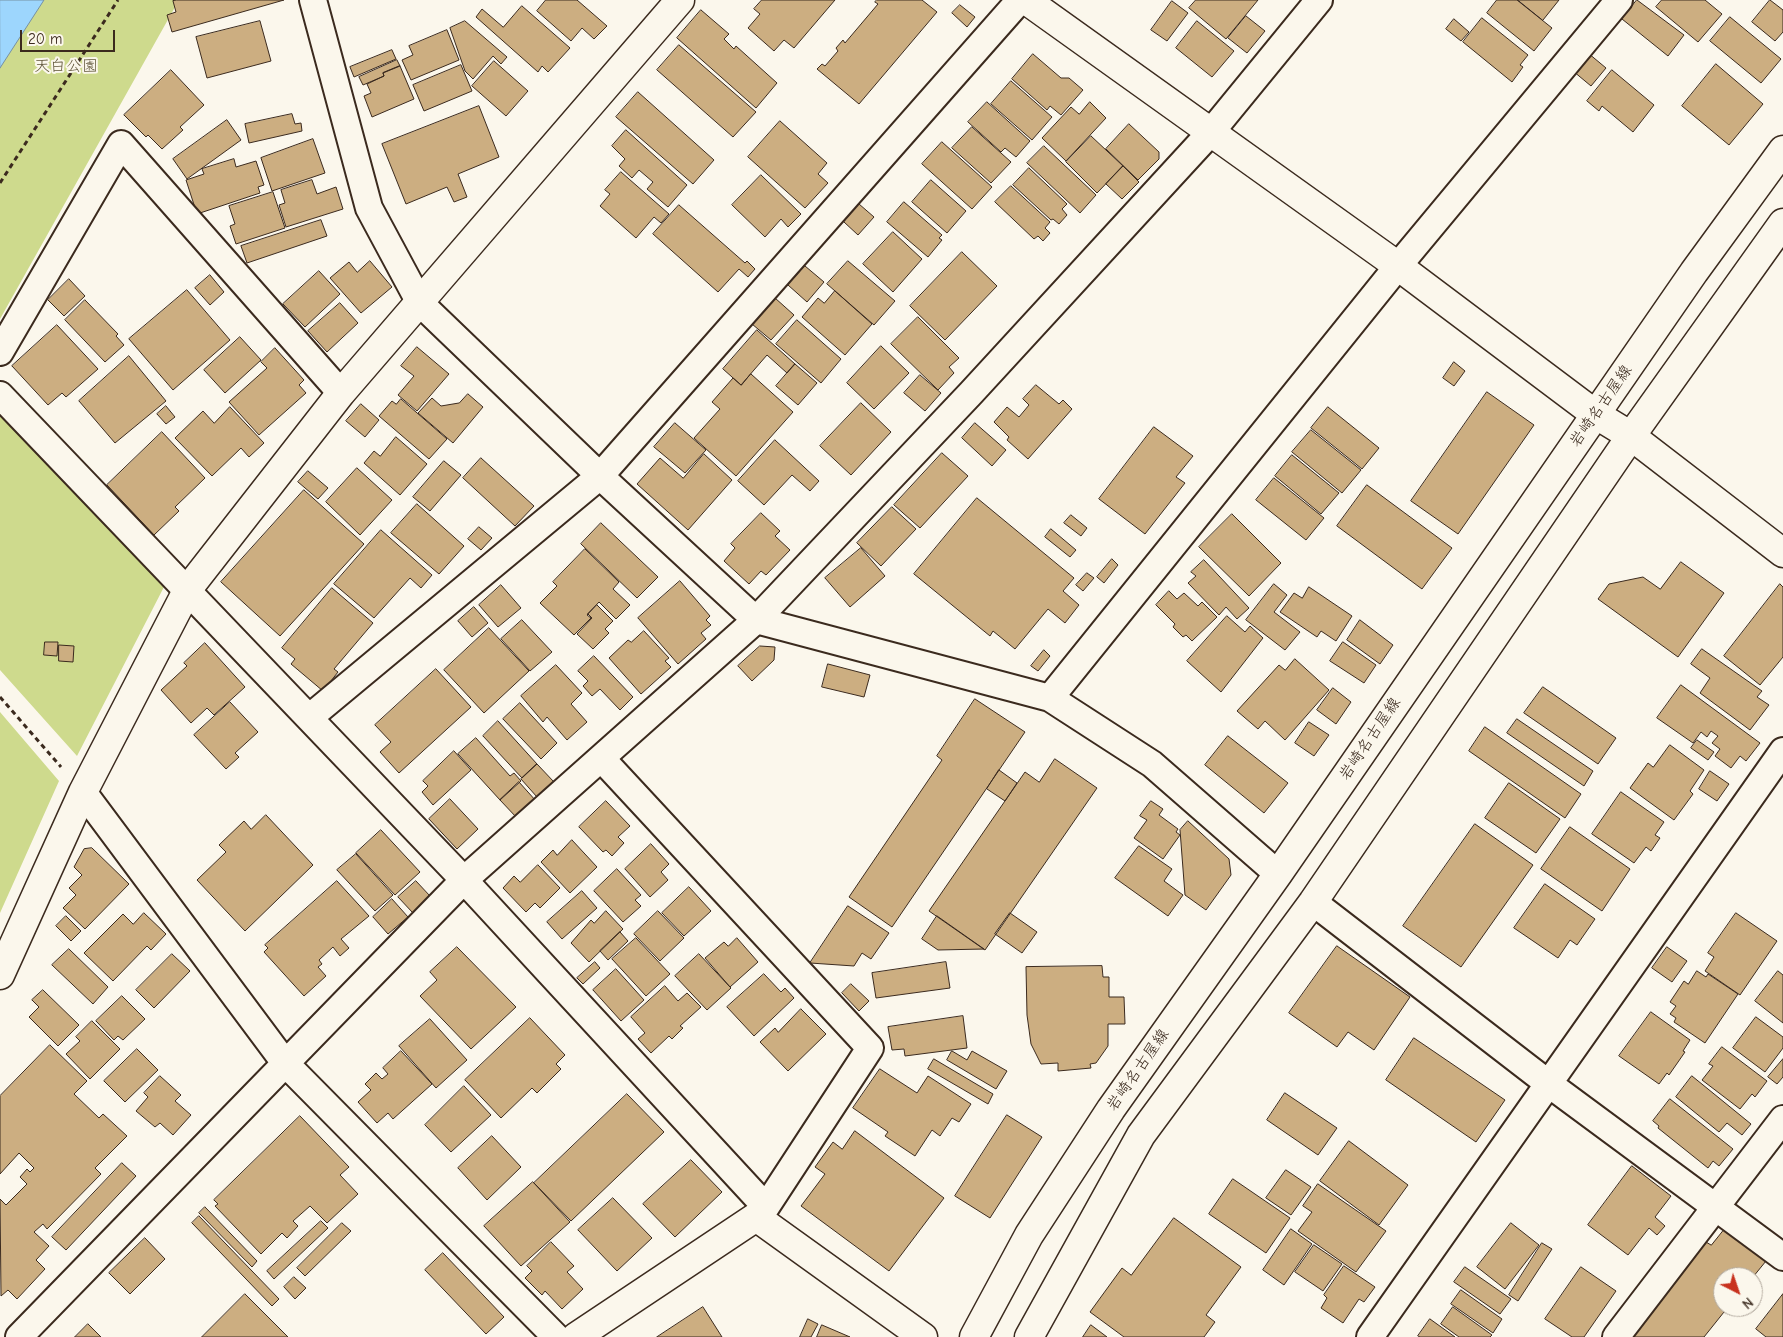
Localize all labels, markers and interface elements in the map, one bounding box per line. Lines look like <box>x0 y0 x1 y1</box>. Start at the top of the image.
scale bar <box>22 20 118 52</box>
text: 20 m <box>28 30 62 48</box>
park label: 天白公園 <box>34 56 98 76</box>
street label: 岩崎名古屋線 <box>1566 361 1636 451</box>
street label: 岩崎名古屋線 <box>1335 694 1405 784</box>
street label: 岩崎名古屋線 <box>1103 1025 1173 1115</box>
north arrow <box>1713 1267 1763 1317</box>
text: N <box>1738 1294 1757 1312</box>

